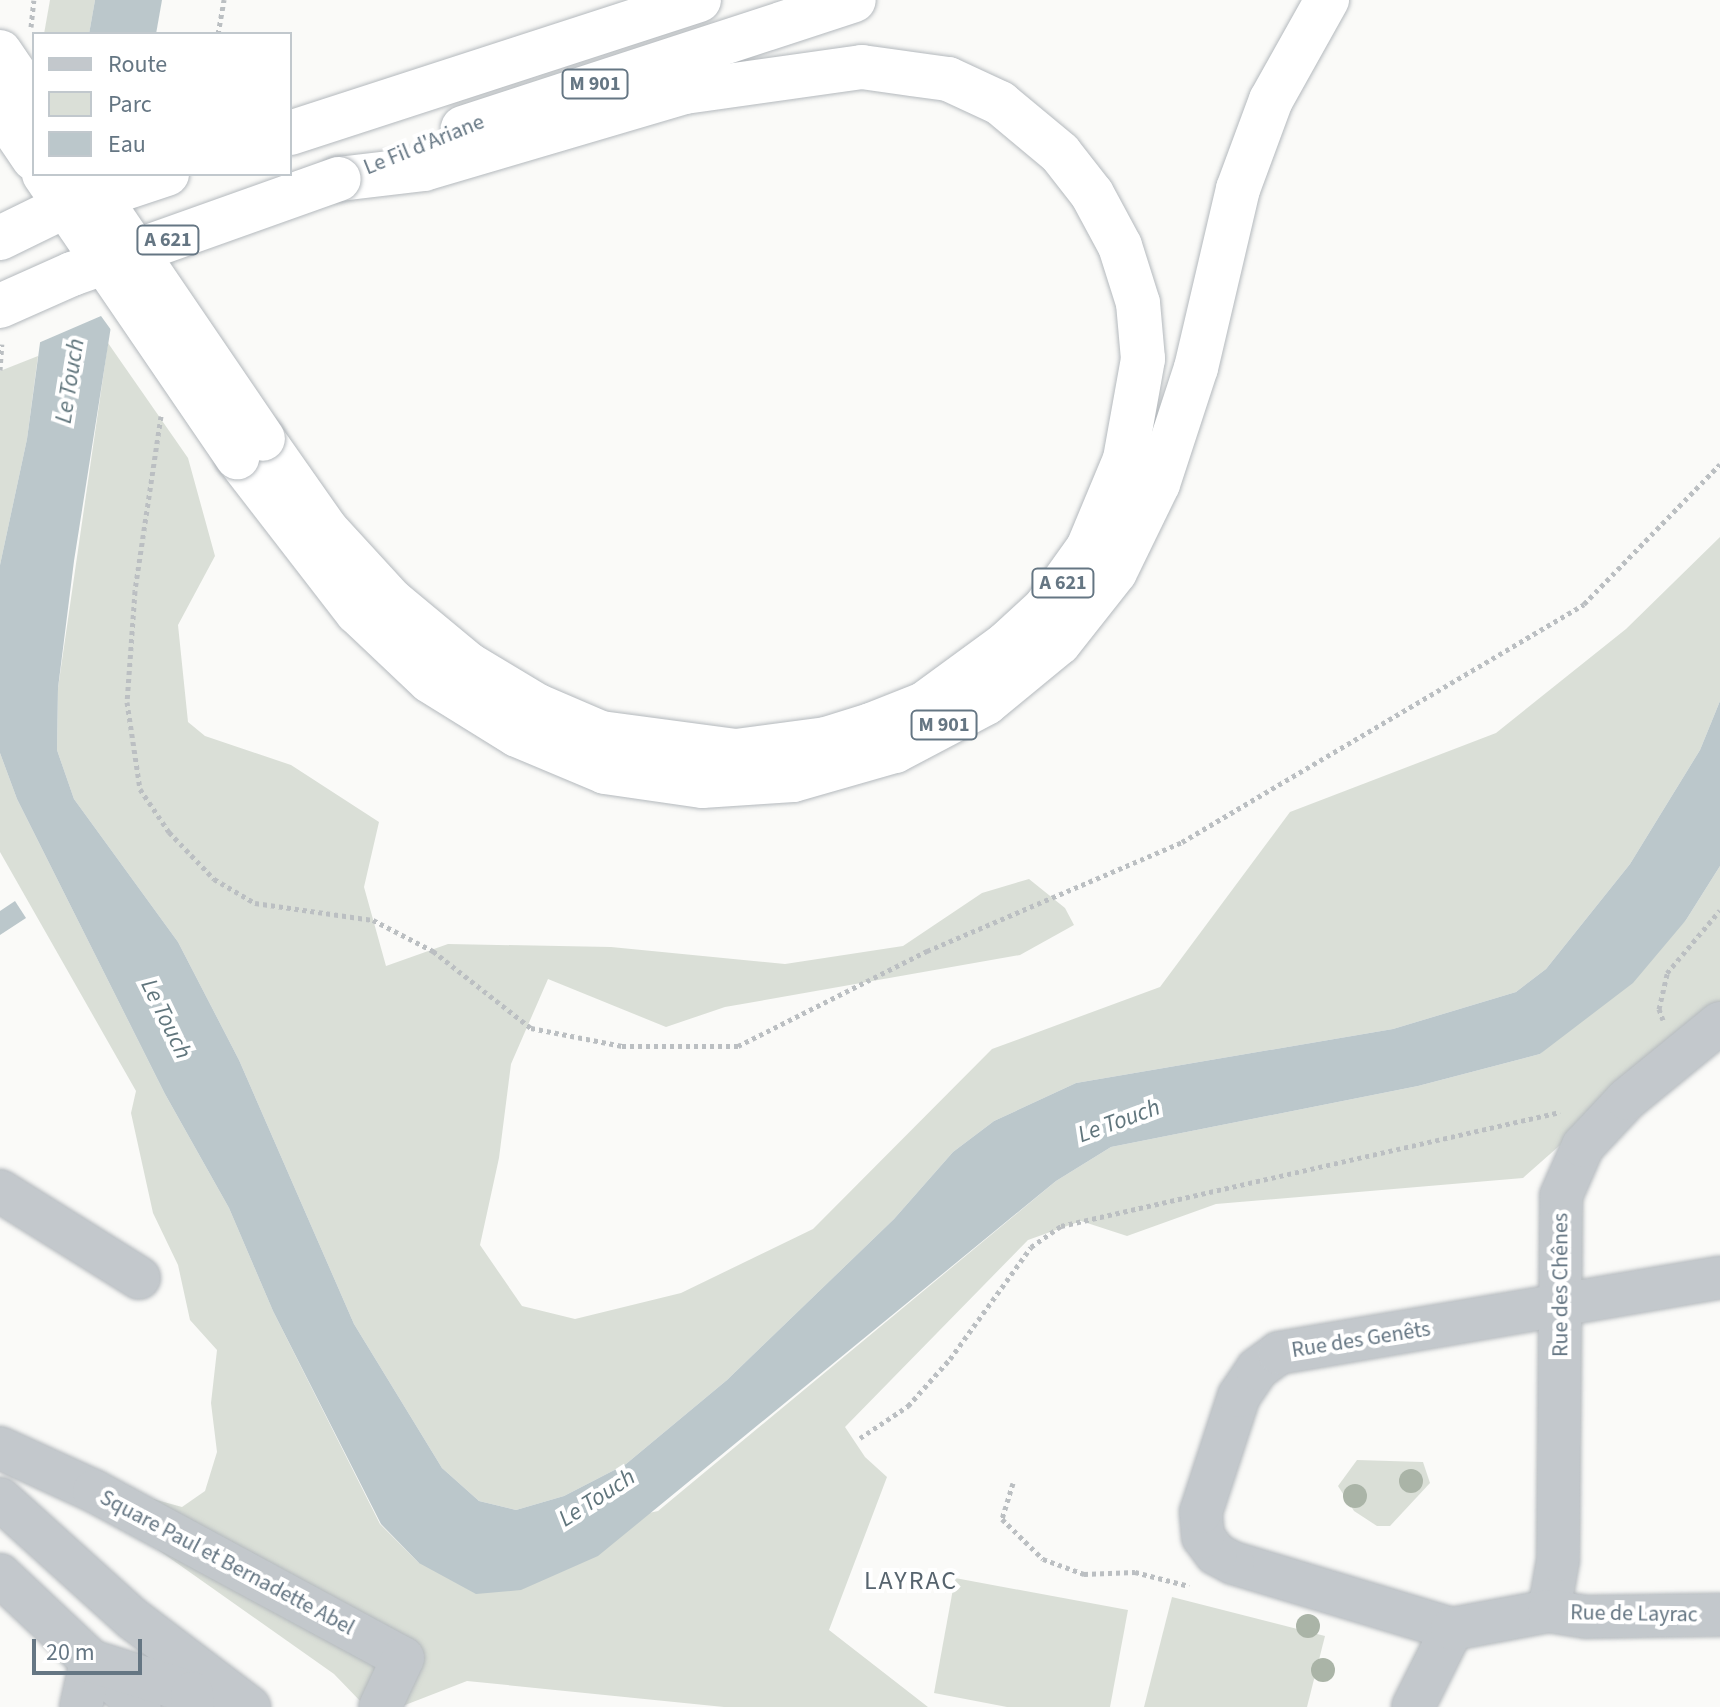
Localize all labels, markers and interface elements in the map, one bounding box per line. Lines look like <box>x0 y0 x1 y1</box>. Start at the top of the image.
legend <box>32 32 292 176</box>
text: Route <box>108 47 167 82</box>
road number: M 901 <box>561 68 629 100</box>
text: Parc <box>108 87 152 122</box>
street label: Le Fil d'Ariane <box>360 109 488 181</box>
text: Eau <box>108 127 146 162</box>
road number: A 621 <box>136 224 200 256</box>
water label: Le Touch <box>49 337 91 425</box>
road number: A 621 <box>1031 567 1095 599</box>
road number: M 901 <box>910 709 978 741</box>
water label: Le Touch <box>134 974 198 1064</box>
water label: Le Touch <box>1074 1093 1164 1149</box>
street label: Rue des Chênes <box>1548 1213 1574 1357</box>
street label: Rue des Genêts <box>1290 1316 1432 1364</box>
water label: Le Touch <box>553 1463 641 1533</box>
street label: Square Paul et Bernadette Abel <box>95 1485 359 1641</box>
district label: LAYRAC <box>864 1565 958 1597</box>
street label: Rue de Layrac <box>1570 1600 1698 1628</box>
scale bar <box>36 1623 146 1673</box>
text: 20 m <box>46 1635 95 1670</box>

